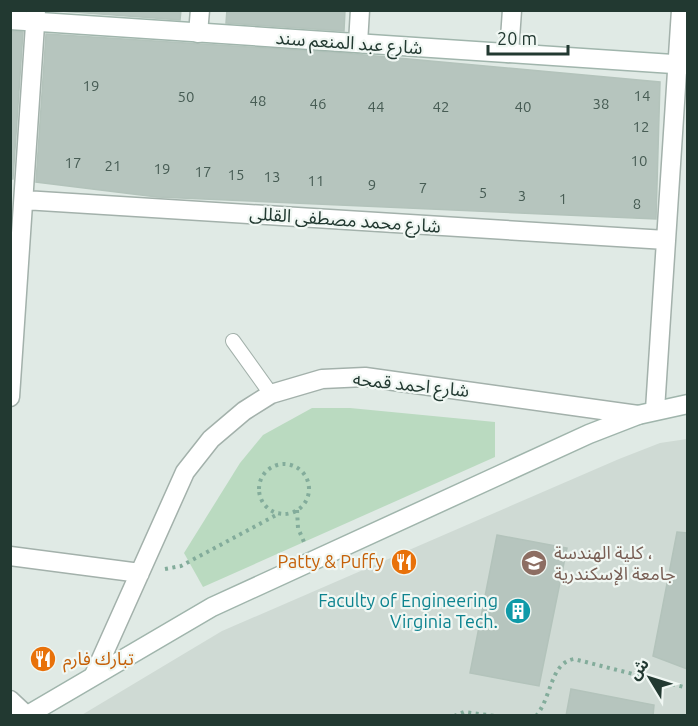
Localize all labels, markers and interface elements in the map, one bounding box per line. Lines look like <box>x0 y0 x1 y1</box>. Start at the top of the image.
scale bar <box>488 18 568 56</box>
street label: شارع عبد المنعم سند <box>275 27 423 62</box>
text: 20 m <box>497 28 537 48</box>
house number: 19 <box>83 77 99 94</box>
house number: 14 <box>634 87 650 104</box>
house number: 50 <box>178 88 194 105</box>
house number: 48 <box>250 92 266 109</box>
house number: 46 <box>310 95 326 112</box>
house number: 38 <box>593 95 609 112</box>
house number: 44 <box>368 98 384 115</box>
house number: 42 <box>433 98 449 115</box>
house number: 40 <box>515 98 531 115</box>
house number: 12 <box>633 118 649 135</box>
house number: 10 <box>631 152 647 169</box>
house number: 17 <box>65 154 81 171</box>
house number: 21 <box>105 157 121 174</box>
house number: 19 <box>154 160 170 177</box>
house number: 17 <box>195 163 211 180</box>
house number: 15 <box>228 166 244 183</box>
house number: 13 <box>264 168 280 185</box>
house number: 11 <box>308 172 324 189</box>
house number: 9 <box>368 176 376 193</box>
house number: 7 <box>419 179 427 196</box>
house number: 5 <box>479 184 487 201</box>
house number: 3 <box>518 187 526 204</box>
house number: 1 <box>559 190 567 207</box>
house number: 8 <box>633 195 641 212</box>
street label: شارع محمد مصطفى القللى <box>248 202 441 241</box>
street label: شارع احمد قمحه <box>351 368 470 405</box>
place label: كلية الهندسة ، جامعة الإسكندرية <box>554 542 676 586</box>
restaurant icon: Patty & Puffy <box>389 547 419 577</box>
school or university icon: كلية الهندسة ، جامعة الإسكندرية <box>519 548 549 578</box>
place label: Patty & Puffy <box>277 551 384 571</box>
place label: Faculty of Engineering Virginia Tech. <box>318 590 498 631</box>
building icon: Faculty of Engineering Virginia Tech. <box>503 596 533 626</box>
restaurant icon: تبارك فارم <box>28 644 58 674</box>
place label: تبارك فارم <box>63 648 134 673</box>
north arrow <box>620 648 680 708</box>
text: ش <box>624 655 653 684</box>

